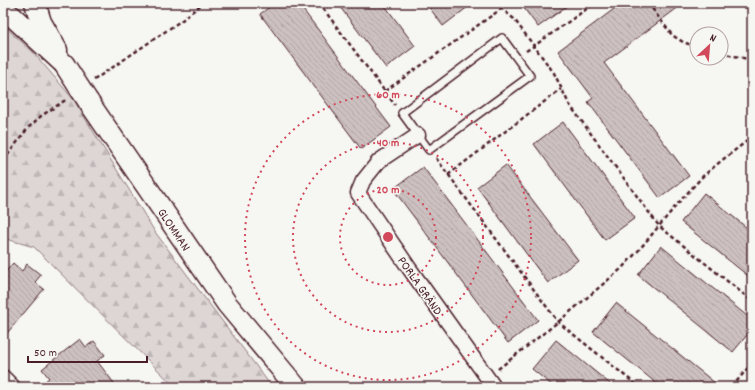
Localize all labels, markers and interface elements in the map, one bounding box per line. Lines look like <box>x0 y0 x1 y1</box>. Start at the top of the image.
north arrow <box>689 26 729 66</box>
text: N <box>707 30 719 47</box>
text: 60 m <box>376 87 400 104</box>
text: 40 m <box>377 135 399 152</box>
text: 20 m <box>377 182 399 199</box>
street label: GLOMMAN <box>152 205 194 256</box>
centre of rings <box>381 230 395 244</box>
street label: PORLA GRÄND <box>392 253 446 320</box>
scale bar <box>28 338 147 364</box>
text: 50 m <box>34 345 57 362</box>

